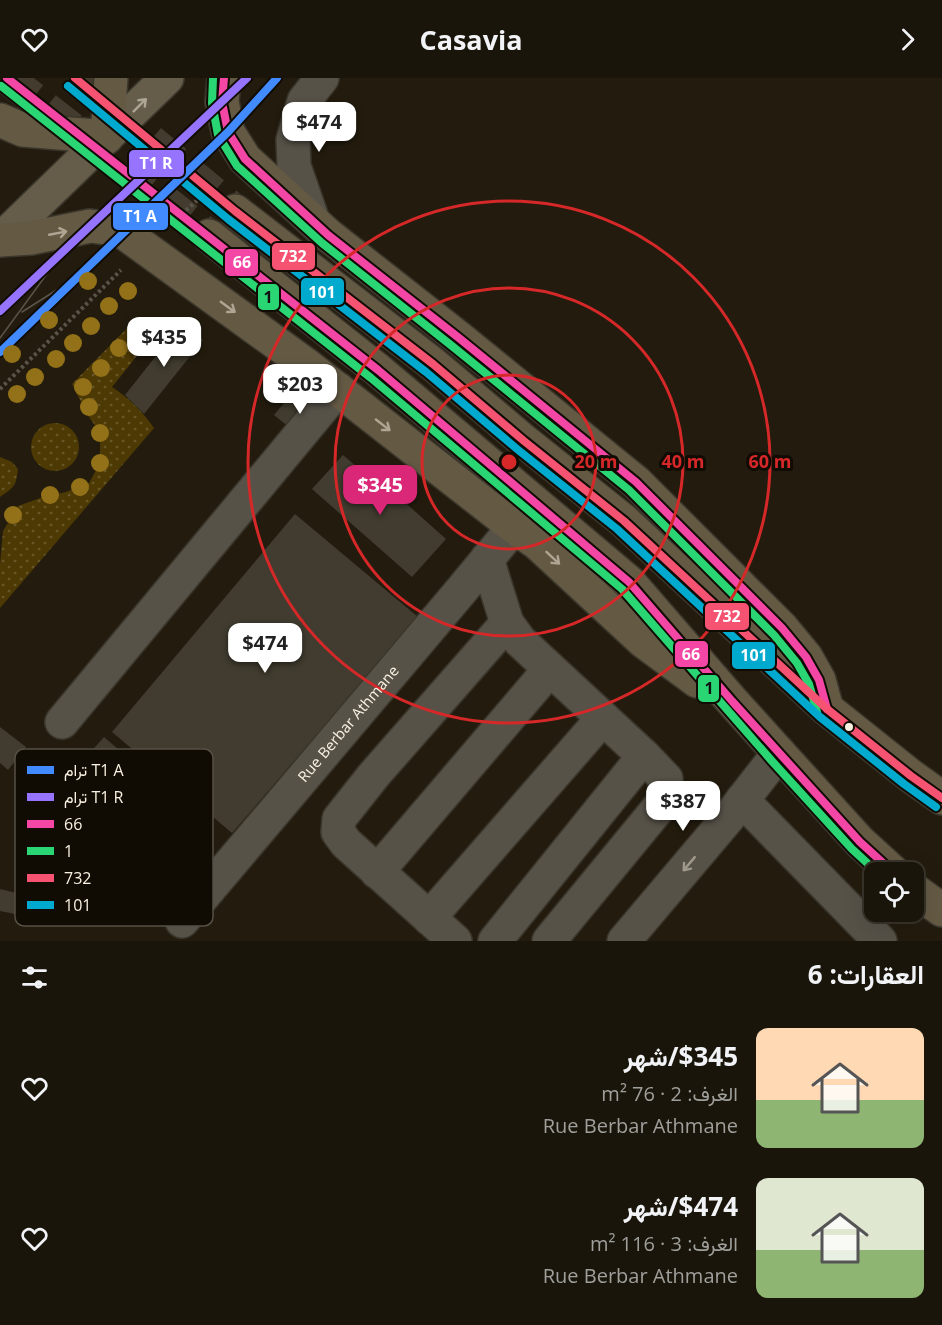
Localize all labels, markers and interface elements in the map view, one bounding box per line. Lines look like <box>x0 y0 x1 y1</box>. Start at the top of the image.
text: Casavia <box>419 21 523 58</box>
icon: heart <box>18 23 51 56</box>
icon: forward <box>891 23 924 56</box>
one-way arrow <box>132 97 147 112</box>
pin: $474 <box>283 102 355 153</box>
text: $474 <box>296 108 342 135</box>
line badge: T1 R <box>128 149 185 178</box>
text: T1 R <box>139 152 173 174</box>
line badge: T1 A <box>112 202 169 231</box>
text: T1 A <box>123 205 158 227</box>
one-way arrow <box>48 227 67 238</box>
line badge: 732 <box>271 242 316 271</box>
text: 732 <box>279 245 307 267</box>
line badge: 66 <box>224 248 259 277</box>
text: 66 <box>233 251 251 273</box>
line badge: 101 <box>300 277 345 306</box>
text: 101 <box>308 281 336 303</box>
line badge: 1 <box>257 283 280 311</box>
text: 1 <box>263 286 273 308</box>
one-way arrow <box>219 301 235 313</box>
pin: $435 <box>128 317 200 368</box>
text: $435 <box>141 323 187 350</box>
pin: $203 <box>264 364 336 415</box>
text: $203 <box>277 370 323 397</box>
one-way arrow <box>375 418 391 431</box>
text: 20 m <box>575 449 617 473</box>
text: 40 m <box>662 449 704 473</box>
text: 60 m <box>749 449 791 473</box>
centre of rings <box>499 452 519 472</box>
pin: $345 <box>344 465 416 516</box>
text: $345 <box>357 471 403 498</box>
one-way arrow <box>545 551 560 565</box>
line badge: 732 <box>704 602 750 631</box>
text: 732 <box>713 605 741 627</box>
pin: $474 <box>229 623 301 674</box>
text: $474 <box>242 629 288 656</box>
line badge: 66 <box>674 640 709 668</box>
line badge: 101 <box>731 641 776 670</box>
text: 66 <box>682 643 700 665</box>
text: 101 <box>740 644 768 666</box>
street label: Rue Berbar Athmane <box>293 661 403 786</box>
line badge: 1 <box>697 674 720 703</box>
text: 1 <box>704 677 714 699</box>
unlabelled marker <box>843 721 855 733</box>
legend <box>15 749 213 926</box>
text: ترام T1 A <box>64 759 124 781</box>
pin: $387 <box>647 781 719 832</box>
text: ترام T1 R <box>64 786 123 808</box>
text: $387 <box>660 787 706 814</box>
text: 66 <box>64 813 82 835</box>
text: 1 <box>64 840 73 862</box>
one-way arrow <box>683 856 696 872</box>
map controls <box>864 862 924 922</box>
button: locate <box>864 862 924 922</box>
text: 732 <box>64 867 91 889</box>
text: 101 <box>64 894 91 916</box>
text: العقارات: 6 <box>808 956 924 992</box>
icon: filters <box>18 961 51 994</box>
text: $345/شهر <box>624 1038 738 1074</box>
icon: home <box>804 1052 876 1124</box>
icon: heart <box>18 1072 51 1105</box>
text: الغرف: 2 · 76 m² <box>601 1080 738 1107</box>
text: Rue Berbar Athmane <box>543 1112 738 1139</box>
text: $474/شهر <box>624 1188 738 1224</box>
icon: home <box>804 1202 876 1274</box>
icon: heart <box>18 1222 51 1255</box>
text: الغرف: 3 · 116 m² <box>590 1230 738 1257</box>
text: Rue Berbar Athmane <box>543 1262 738 1289</box>

